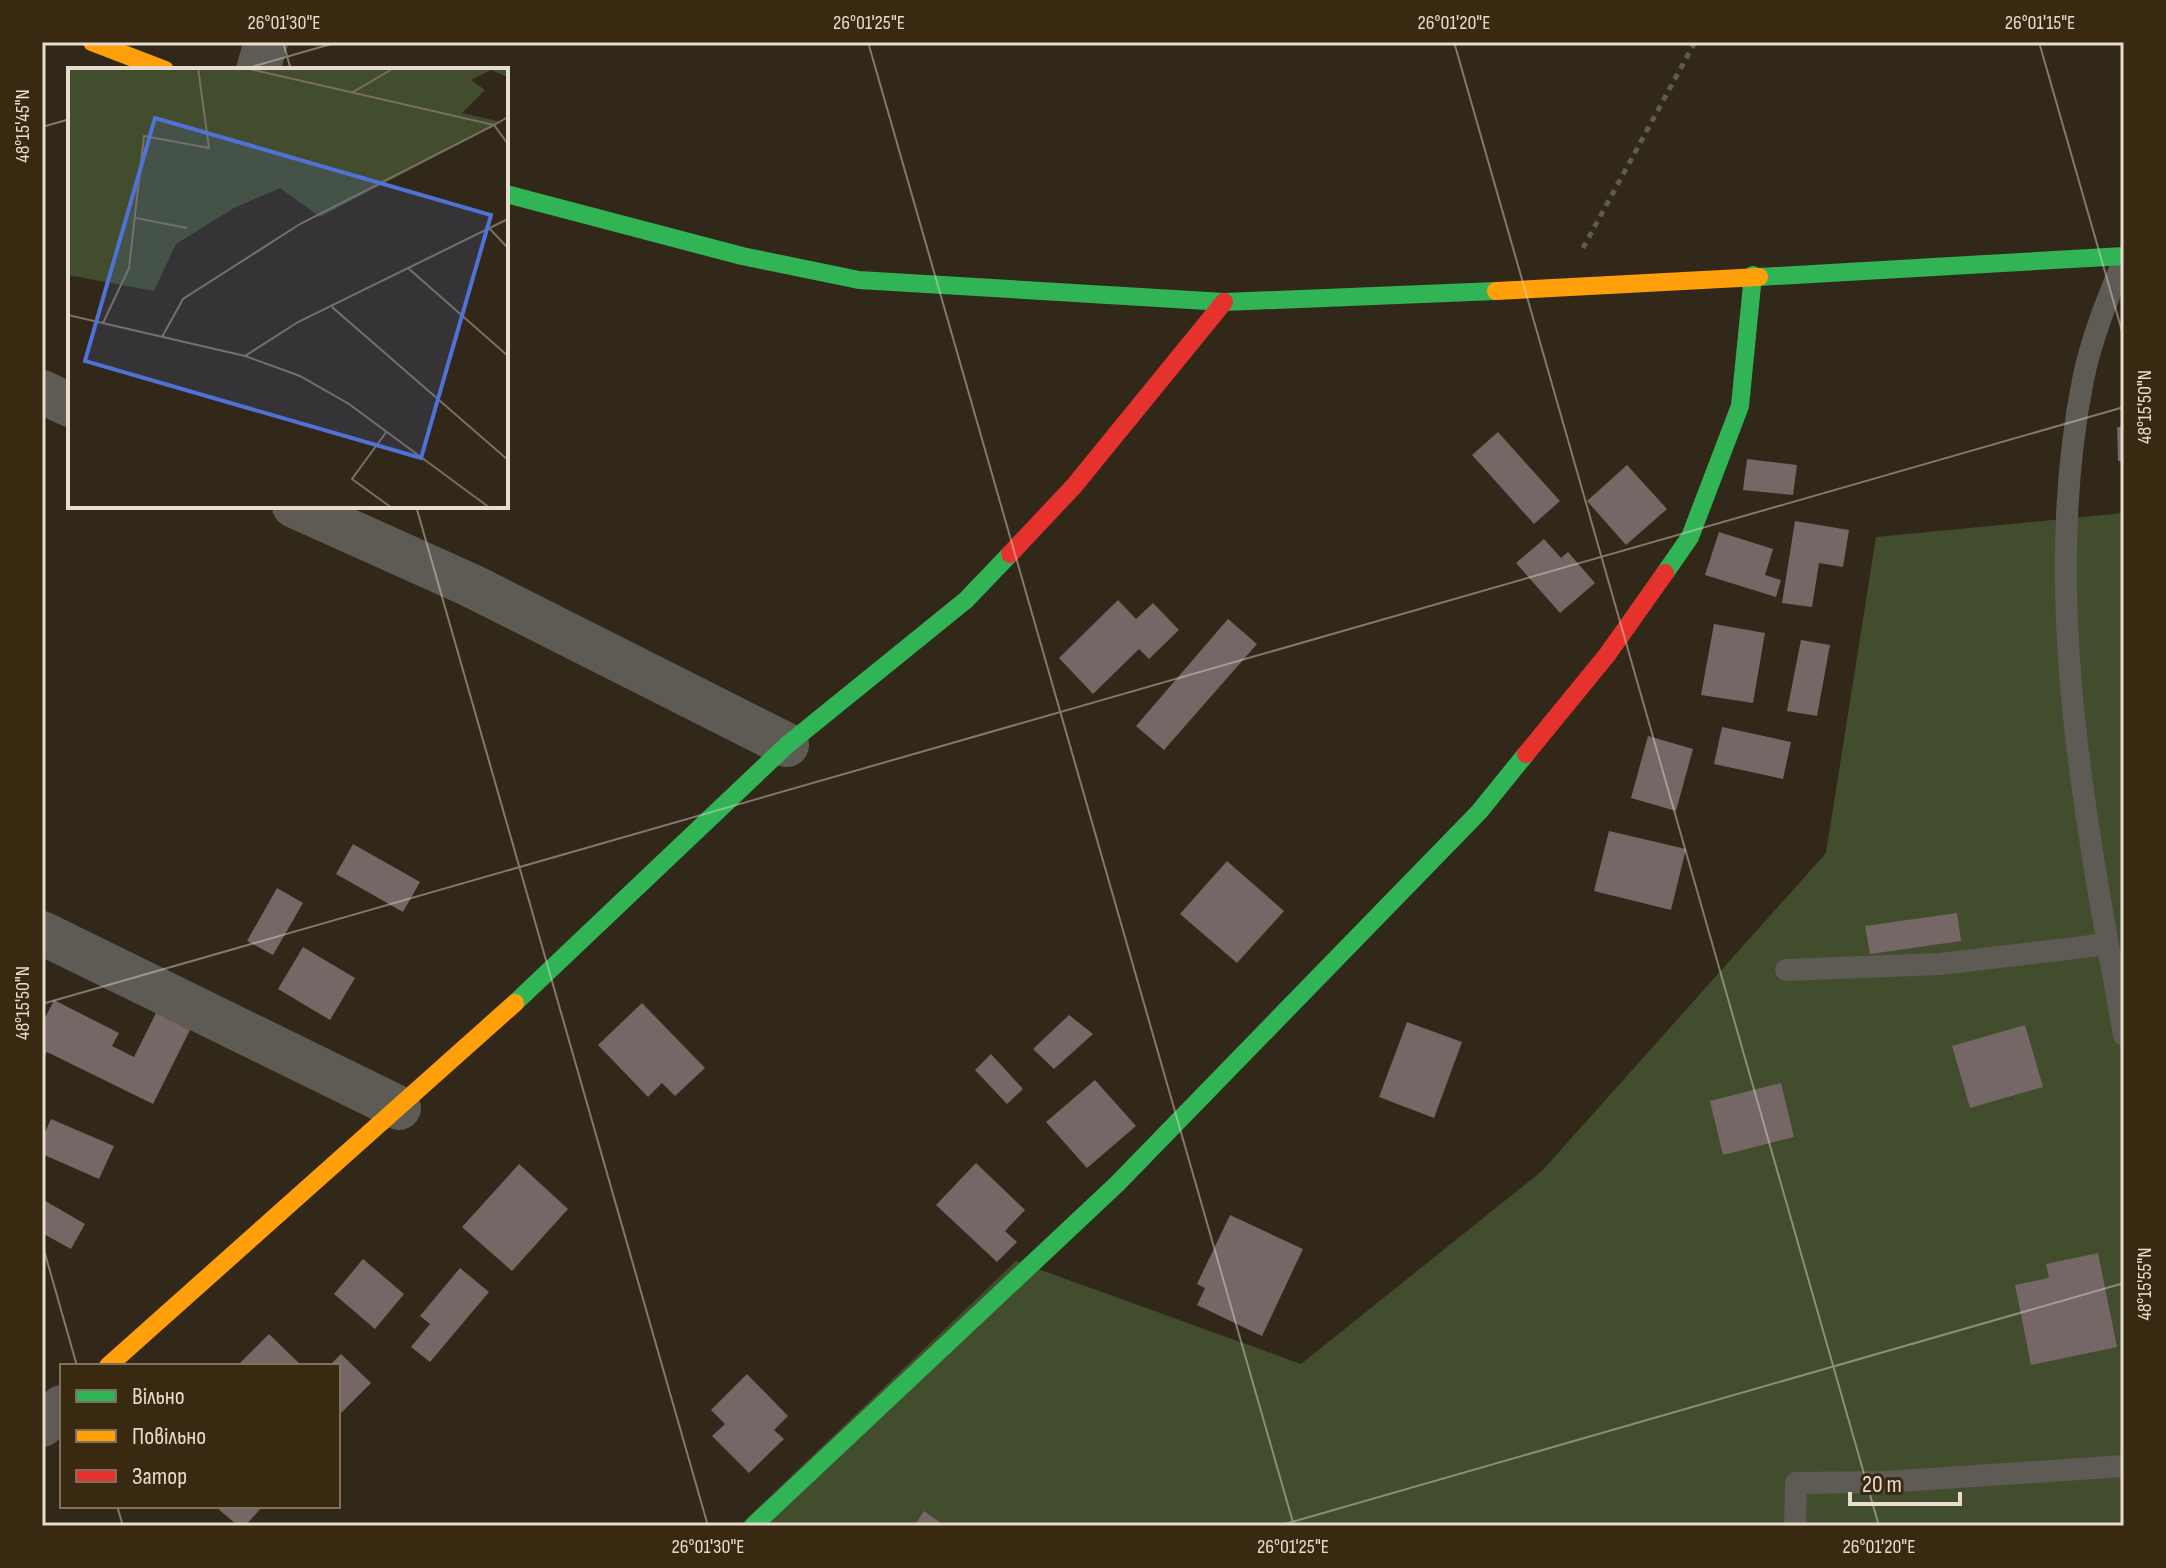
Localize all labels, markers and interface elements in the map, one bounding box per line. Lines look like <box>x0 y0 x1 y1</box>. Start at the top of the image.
text: 26°01'30"E <box>248 11 320 35</box>
text: 26°01'25"E <box>833 11 905 35</box>
text: 26°01'20"E <box>1418 11 1490 35</box>
text: 26°01'15"E <box>2005 11 2075 35</box>
inset map <box>68 68 508 508</box>
text: 48°15'45"N <box>11 89 35 163</box>
text: 48°15'50"N <box>2133 370 2157 444</box>
text: 48°15'50"N <box>11 966 35 1040</box>
text: 48°15'55"N <box>2133 1247 2157 1321</box>
legend <box>60 1364 340 1508</box>
text: Вільно <box>132 1382 185 1411</box>
text: Повільно <box>132 1422 206 1451</box>
scale bar <box>1850 1456 1960 1506</box>
text: Затор <box>132 1462 187 1491</box>
text: 20 m <box>1862 1470 1902 1499</box>
text: 26°01'30"E <box>672 1535 744 1559</box>
text: 26°01'25"E <box>1257 1535 1329 1559</box>
text: 26°01'20"E <box>1843 1535 1915 1559</box>

